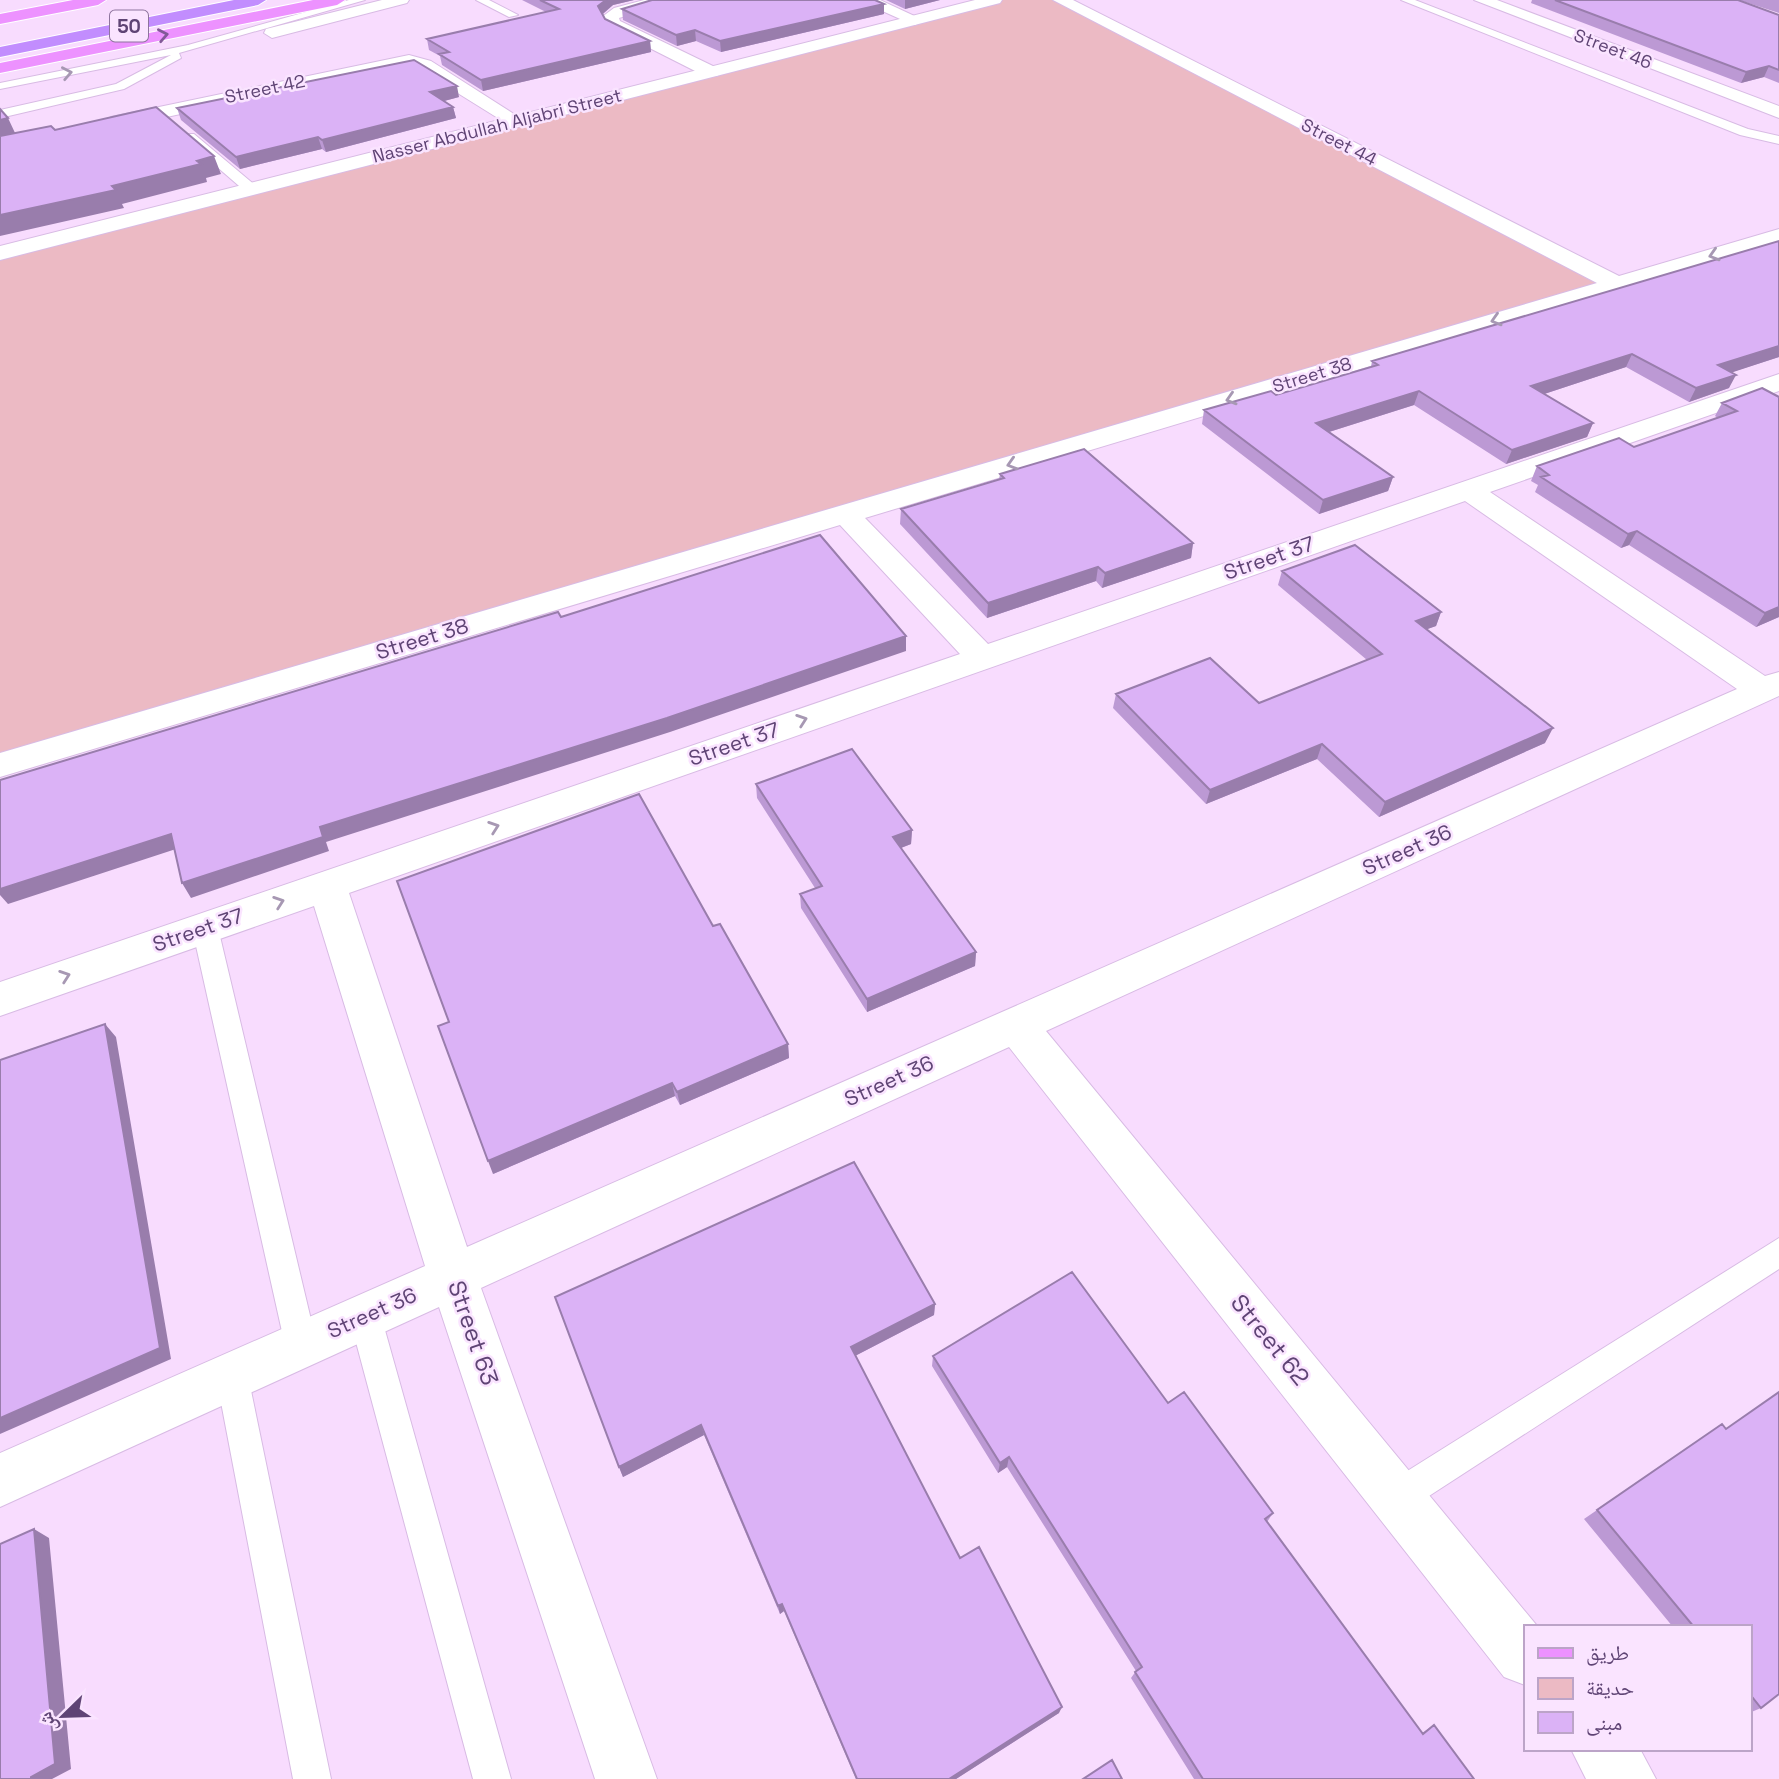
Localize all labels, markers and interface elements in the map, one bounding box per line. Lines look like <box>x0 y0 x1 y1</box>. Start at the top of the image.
road number: 50 <box>110 10 148 42</box>
street label: Street 46 <box>1571 23 1656 74</box>
one-way arrow <box>157 28 169 43</box>
one-way arrow <box>61 66 73 81</box>
street label: Street 42 <box>223 69 307 108</box>
street label: Nasser Abdullah Aljabri Street <box>370 83 624 168</box>
street label: Street 44 <box>1297 113 1381 170</box>
one-way arrow <box>1708 247 1720 262</box>
one-way arrow <box>1490 312 1502 327</box>
street label: Street 38 <box>1269 352 1354 397</box>
one-way arrow <box>1225 391 1237 406</box>
one-way arrow <box>1007 455 1019 470</box>
street label: Street 37 <box>1220 529 1318 586</box>
street label: Street 38 <box>372 612 471 665</box>
one-way arrow <box>795 714 807 728</box>
street label: Street 37 <box>685 715 783 772</box>
street label: Street 36 <box>1358 818 1456 881</box>
one-way arrow <box>488 821 500 835</box>
one-way arrow <box>273 896 285 910</box>
street label: Street 37 <box>149 901 247 958</box>
one-way arrow <box>58 970 70 984</box>
street label: Street 36 <box>840 1049 938 1112</box>
street label: Street 63 <box>441 1276 506 1389</box>
street label: Street 36 <box>323 1281 421 1344</box>
street label: Street 62 <box>1224 1288 1317 1392</box>
legend <box>1524 1625 1751 1751</box>
text: طريق <box>1586 1639 1629 1666</box>
text: حديقة <box>1586 1674 1634 1701</box>
north arrow <box>28 1681 98 1751</box>
text: ش <box>32 1708 63 1737</box>
text: مبنى <box>1586 1709 1622 1736</box>

